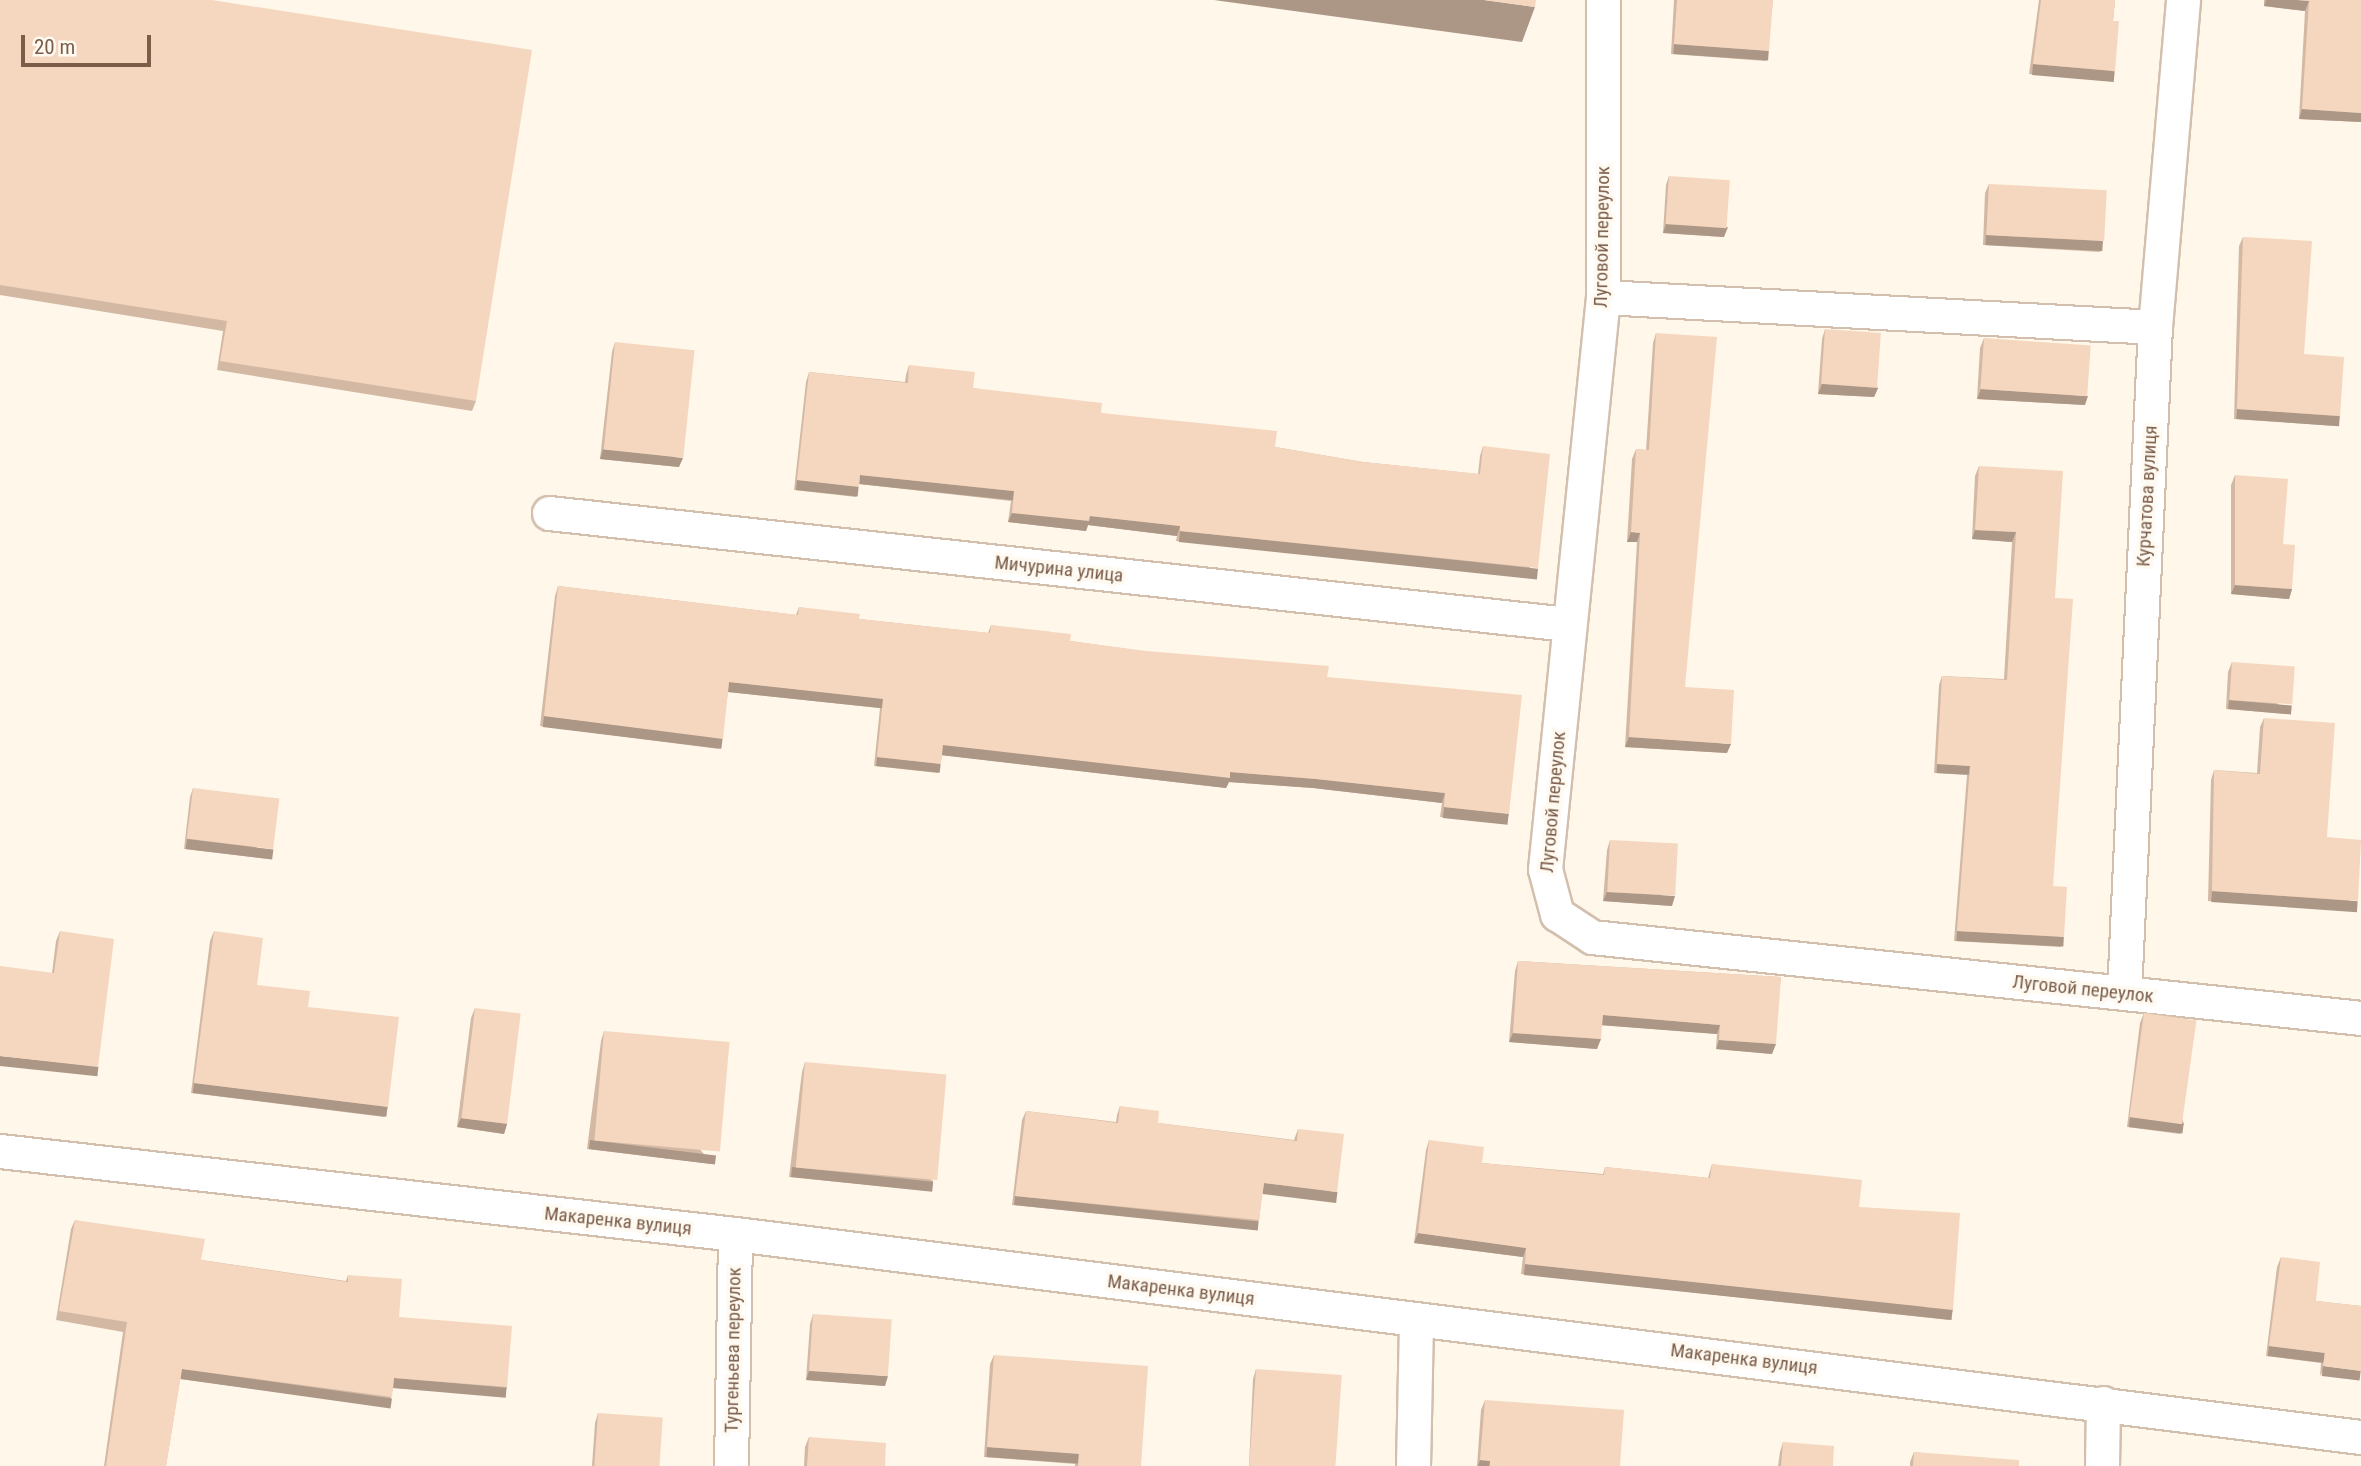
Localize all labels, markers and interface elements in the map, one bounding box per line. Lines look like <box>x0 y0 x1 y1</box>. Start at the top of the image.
scale bar <box>24 21 154 65</box>
text: 20 m <box>34 35 75 59</box>
street label: Луговой переулок <box>1589 166 1615 308</box>
street label: Курчатова вулиця <box>2132 425 2162 567</box>
street label: Мичурина улица <box>994 551 1124 587</box>
street label: Луговой переулок <box>1535 730 1571 874</box>
street label: Луговой переулок <box>2011 970 2155 1008</box>
street label: Макаренка вулиця <box>543 1202 693 1240</box>
street label: Тургеньева переулок <box>720 1267 746 1433</box>
street label: Макаренка вулиця <box>1106 1270 1256 1310</box>
street label: Макаренка вулиця <box>1669 1339 1819 1379</box>

